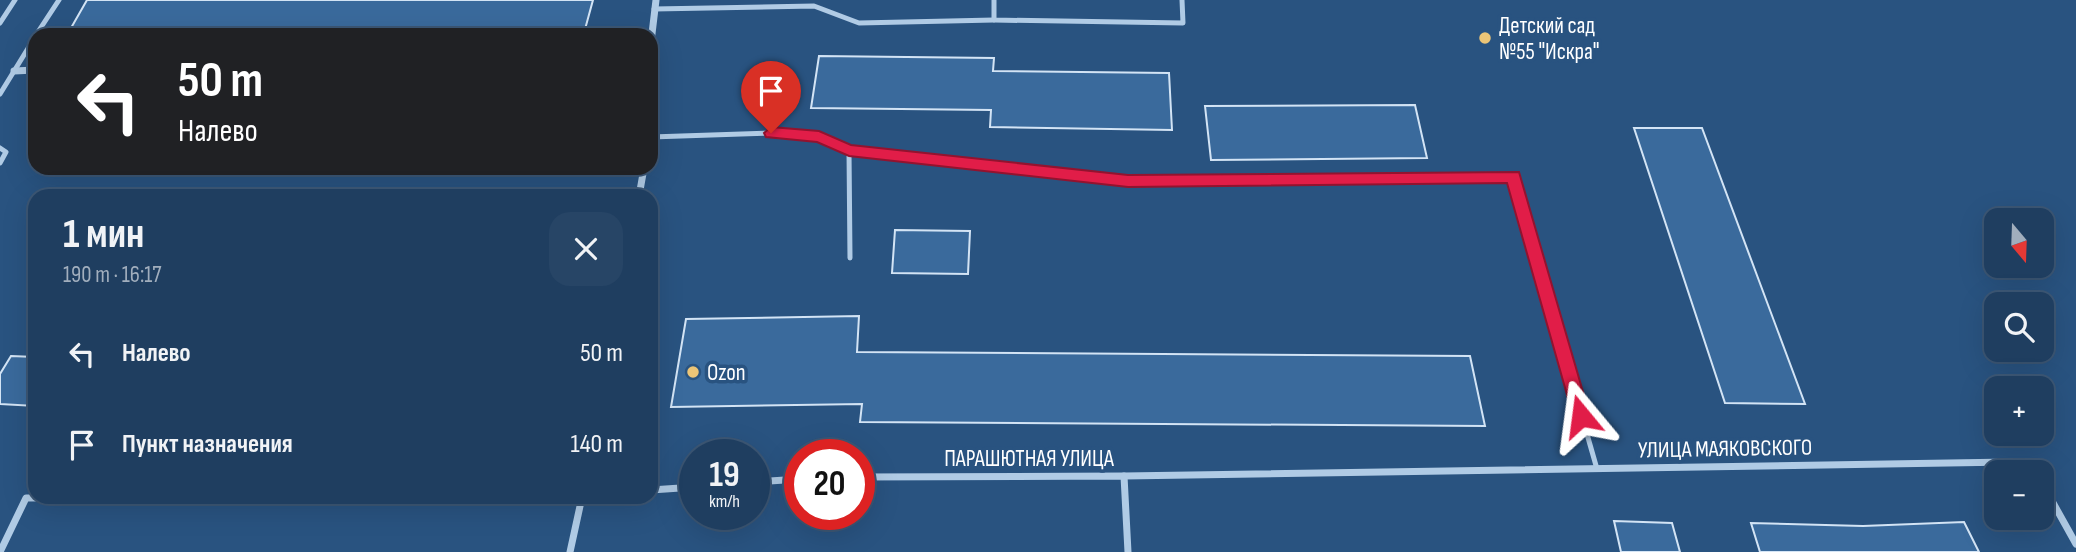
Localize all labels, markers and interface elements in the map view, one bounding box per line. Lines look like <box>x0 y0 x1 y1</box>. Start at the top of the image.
place label: Детский сад №55 "Искра" <box>1499 12 1600 66</box>
marker: Детский сад №55 "Искра" <box>1477 30 1493 46</box>
text: 50 m <box>178 52 263 111</box>
icon: left <box>63 56 154 147</box>
pin <box>741 61 801 133</box>
icon: arrive <box>752 72 790 110</box>
text: Налево <box>178 112 258 151</box>
north arrow <box>1984 208 2054 278</box>
map controls <box>1984 208 2054 530</box>
text: 1 мин <box>63 209 144 260</box>
button: close <box>549 212 623 286</box>
text: 190 m · 16:17 <box>63 261 162 289</box>
button: search <box>1984 292 2054 362</box>
icon: left <box>63 335 101 373</box>
text: Налево <box>122 338 191 369</box>
text: 50 m <box>580 338 623 369</box>
place label: Ozon <box>707 359 746 387</box>
marker: Ozon <box>685 364 701 380</box>
button: + <box>1984 376 2054 446</box>
position arrow <box>1544 379 1618 453</box>
icon: arrive <box>63 426 101 464</box>
text: Пункт назначения <box>122 429 293 460</box>
text: 140 m <box>571 429 623 460</box>
street label: УЛИЦА МАЯКОВСКОГО <box>1638 433 1812 465</box>
speed limit sign: 20 <box>784 439 875 530</box>
street label: ПАРАШЮТНАЯ УЛИЦА <box>944 445 1114 473</box>
text: 19 <box>709 454 740 497</box>
button: − <box>1984 460 2054 530</box>
text: km/h <box>709 491 740 512</box>

